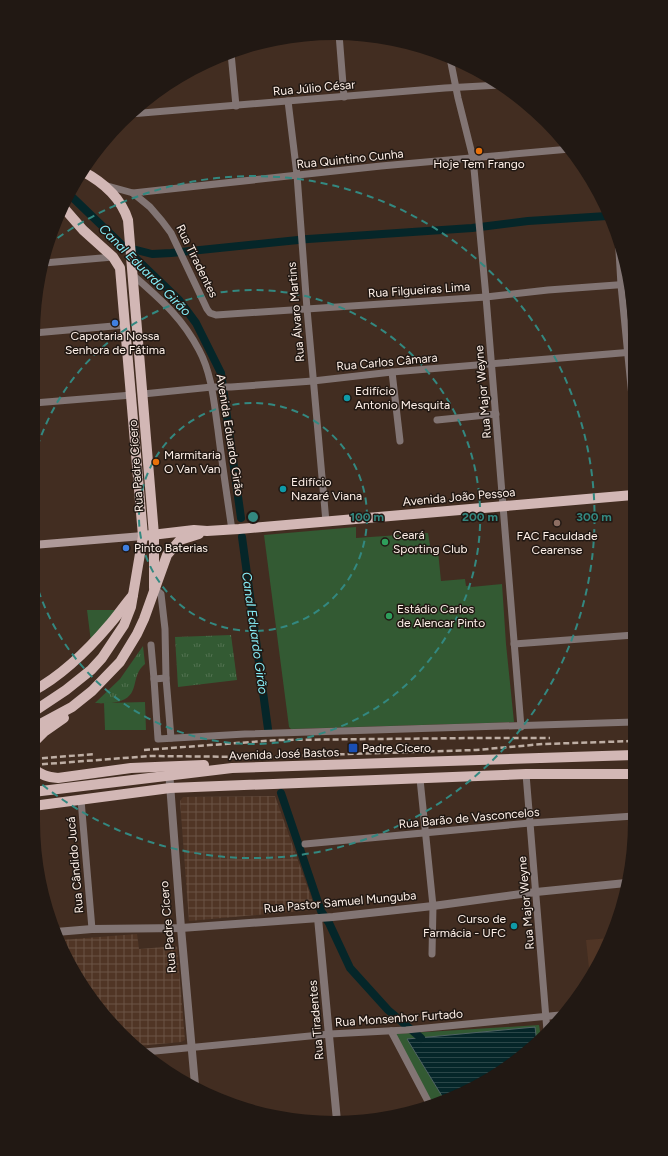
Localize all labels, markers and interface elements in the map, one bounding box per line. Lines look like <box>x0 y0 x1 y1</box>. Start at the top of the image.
street label: Rua Júlio César <box>272 77 356 99</box>
street label: Rua Quintino Cunha <box>296 146 404 172</box>
marker: Hoje Tem Frango <box>474 146 484 156</box>
place label: Hoje Tem Frango <box>433 157 525 171</box>
water label: Canal Eduardo Girão <box>96 221 194 319</box>
street label: Rua Tiradentes <box>173 222 221 300</box>
street label: Rua Álvaro Martins <box>285 261 307 363</box>
street label: Rua Filgueiras Lima <box>367 279 471 301</box>
marker: Capotaria Nossa Senhora de Fátima <box>110 318 120 328</box>
place label: Capotaria Nossa Senhora de Fátima <box>65 329 165 357</box>
street label: Rua Major Weyne <box>472 344 494 439</box>
street label: Rua Carlos Câmara <box>336 351 438 373</box>
street label: Avenida Eduardo Girão <box>213 373 247 497</box>
place label: Edifício Antonio Mesquita <box>355 384 450 412</box>
marker: Edifício Antonio Mesquita <box>342 393 352 403</box>
street label: Rua Padre Cícero <box>126 419 146 513</box>
place label: Marmitaria O Van Van <box>164 448 221 476</box>
marker: Marmitaria O Van Van <box>151 457 161 467</box>
place label: Edifício Nazaré Viana <box>291 475 362 503</box>
marker: Edifício Nazaré Viana <box>278 484 288 494</box>
street label: Avenida João Pessoa <box>402 485 516 509</box>
centre of rings <box>246 510 260 524</box>
text: 100 m <box>350 510 384 524</box>
text: 200 m <box>462 510 498 524</box>
text: 300 m <box>576 510 612 524</box>
marker: FAC Faculdade Cearense <box>552 518 562 528</box>
place label: Ceará Sporting Club <box>393 528 468 556</box>
place label: FAC Faculdade Cearense <box>516 529 598 557</box>
marker: Ceará Sporting Club <box>380 537 390 547</box>
place label: Pinto Baterias <box>134 541 208 555</box>
marker: Pinto Baterias <box>121 543 131 553</box>
water label: Canal Eduardo Girão <box>239 571 271 696</box>
place label: Estádio Carlos de Alencar Pinto <box>397 602 485 630</box>
marker: Estádio Carlos de Alencar Pinto <box>384 611 394 621</box>
place label: Padre Cícero <box>362 741 431 755</box>
marker: Padre Cícero <box>347 742 359 754</box>
street label: Avenida José Bastos <box>228 745 340 763</box>
street label: Rua Barão de Vasconcelos <box>398 805 540 831</box>
street label: Rua Cândido Jucá <box>64 816 86 914</box>
street label: Rua Major Weyne <box>515 855 537 950</box>
street label: Rua Padre Cícero <box>157 880 179 974</box>
street label: Rua Pastor Samuel Munguba <box>263 888 417 916</box>
place label: Curso de Farmácia - UFC <box>423 912 506 940</box>
marker: Curso de Farmácia - UFC <box>509 921 519 931</box>
street label: Rua Tiradentes <box>306 979 326 1060</box>
street label: Rua Monsenhor Furtado <box>334 1007 464 1029</box>

